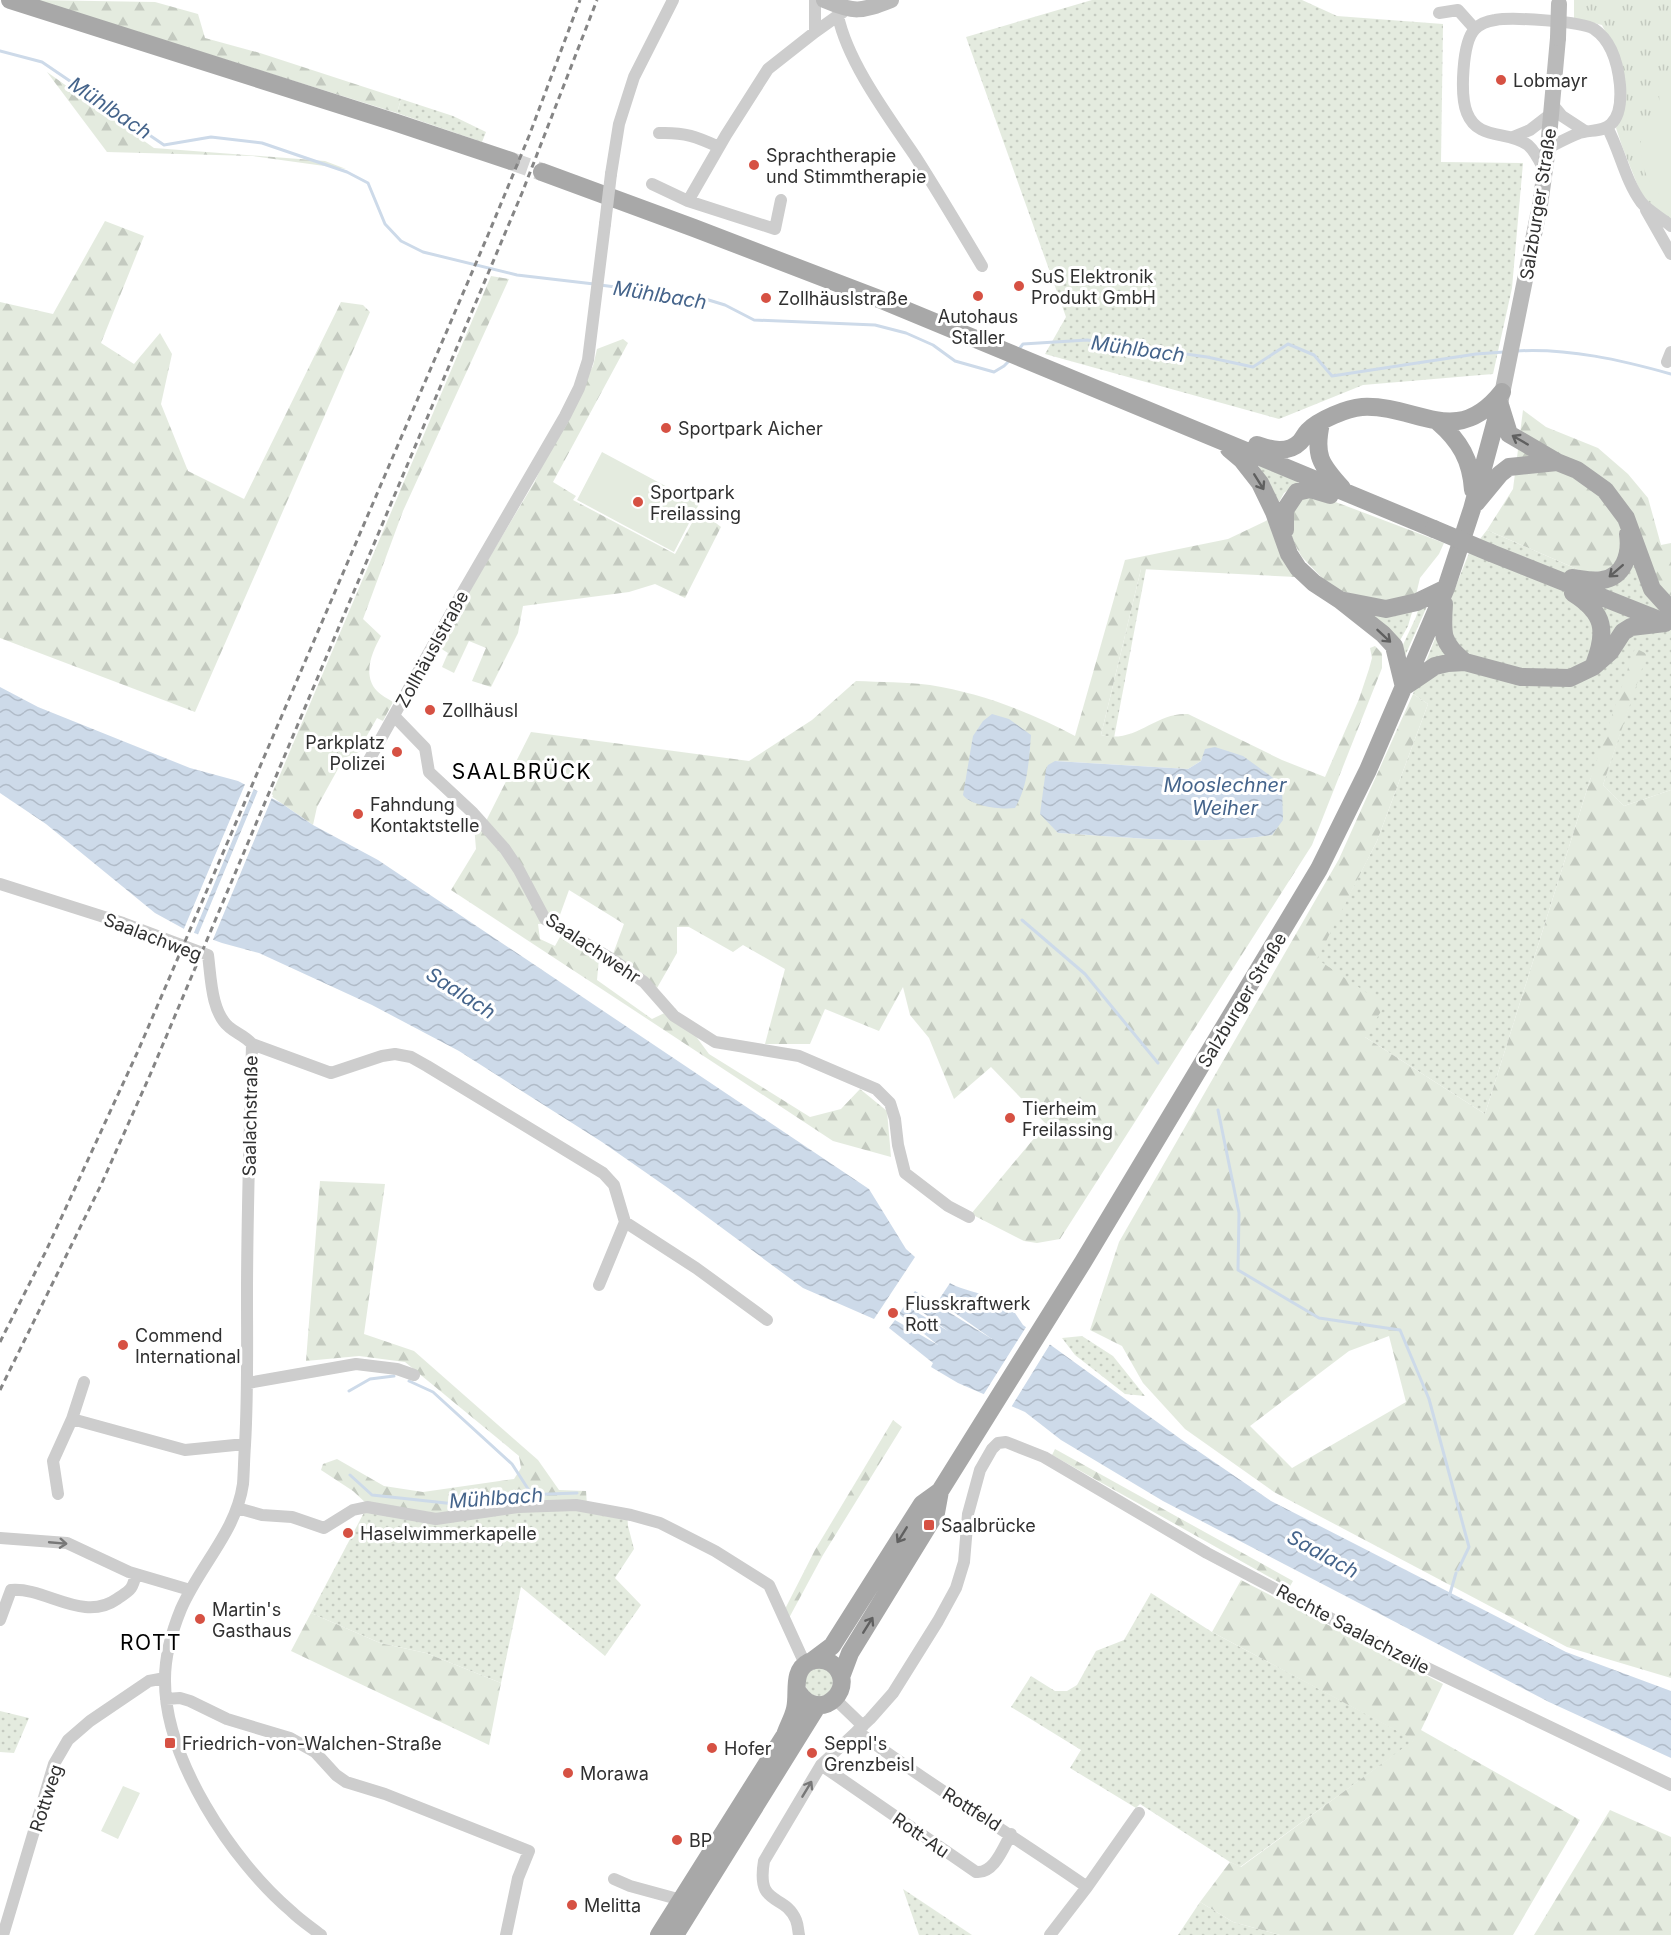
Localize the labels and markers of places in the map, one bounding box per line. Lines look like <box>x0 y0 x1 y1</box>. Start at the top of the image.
place label: Lobmayr <box>1513 70 1588 91</box>
marker: Lobmayr <box>1494 73 1508 87</box>
place label: Sprachtherapie und Stimmtherapie <box>766 145 926 187</box>
marker: Sprachtherapie und Stimmtherapie <box>747 158 761 172</box>
place label: SuS Elektronik Produkt GmbH <box>1031 266 1156 308</box>
marker: SuS Elektronik Produkt GmbH <box>1012 279 1026 293</box>
place label: Zollhäuslstraße <box>778 288 908 309</box>
marker: Autohaus Staller <box>971 289 985 303</box>
marker: Zollhäuslstraße <box>759 291 773 305</box>
place label: Autohaus Staller <box>938 306 1018 348</box>
place label: Sportpark Aicher <box>678 418 823 439</box>
marker: Sportpark Aicher <box>659 421 673 435</box>
place label: Sportpark Freilassing <box>650 482 741 524</box>
marker: Sportpark Freilassing <box>631 495 645 509</box>
place label: Zollhäusl <box>442 700 518 721</box>
marker: Zollhäusl <box>423 703 437 717</box>
place label: Parkplatz Polizei <box>305 732 385 774</box>
marker: Parkplatz Polizei <box>390 745 404 759</box>
place label: Fahndung Kontaktstelle <box>370 794 479 836</box>
marker: Fahndung Kontaktstelle <box>351 807 365 821</box>
place label: Tierheim Freilassing <box>1022 1098 1113 1140</box>
marker: Tierheim Freilassing <box>1003 1111 1017 1125</box>
place label: Flusskraftwerk Rott <box>905 1293 1031 1335</box>
marker: Flusskraftwerk Rott <box>886 1306 900 1320</box>
place label: Commend International <box>135 1325 241 1367</box>
marker: Commend International <box>116 1338 130 1352</box>
place label: Saalbrücke <box>941 1515 1036 1536</box>
marker: Saalbrücke <box>922 1518 936 1532</box>
place label: Haselwimmerkapelle <box>360 1523 537 1544</box>
marker: Haselwimmerkapelle <box>341 1526 355 1540</box>
place label: Martin's Gasthaus <box>212 1599 292 1641</box>
marker: Martin's Gasthaus <box>193 1612 207 1626</box>
place label: Friedrich-von-Walchen-Straße <box>182 1733 442 1754</box>
place label: Seppl's Grenzbeisl <box>824 1733 915 1775</box>
marker: Friedrich-von-Walchen-Straße <box>163 1736 177 1750</box>
place label: Hofer <box>724 1738 772 1759</box>
marker: Hofer <box>705 1741 719 1755</box>
marker: Seppl's Grenzbeisl <box>805 1746 819 1760</box>
place label: Morawa <box>580 1763 649 1784</box>
marker: Morawa <box>561 1766 575 1780</box>
place label: BP <box>689 1830 712 1851</box>
marker: BP <box>670 1833 684 1847</box>
place label: Melitta <box>584 1895 641 1916</box>
marker: Melitta <box>565 1898 579 1912</box>

